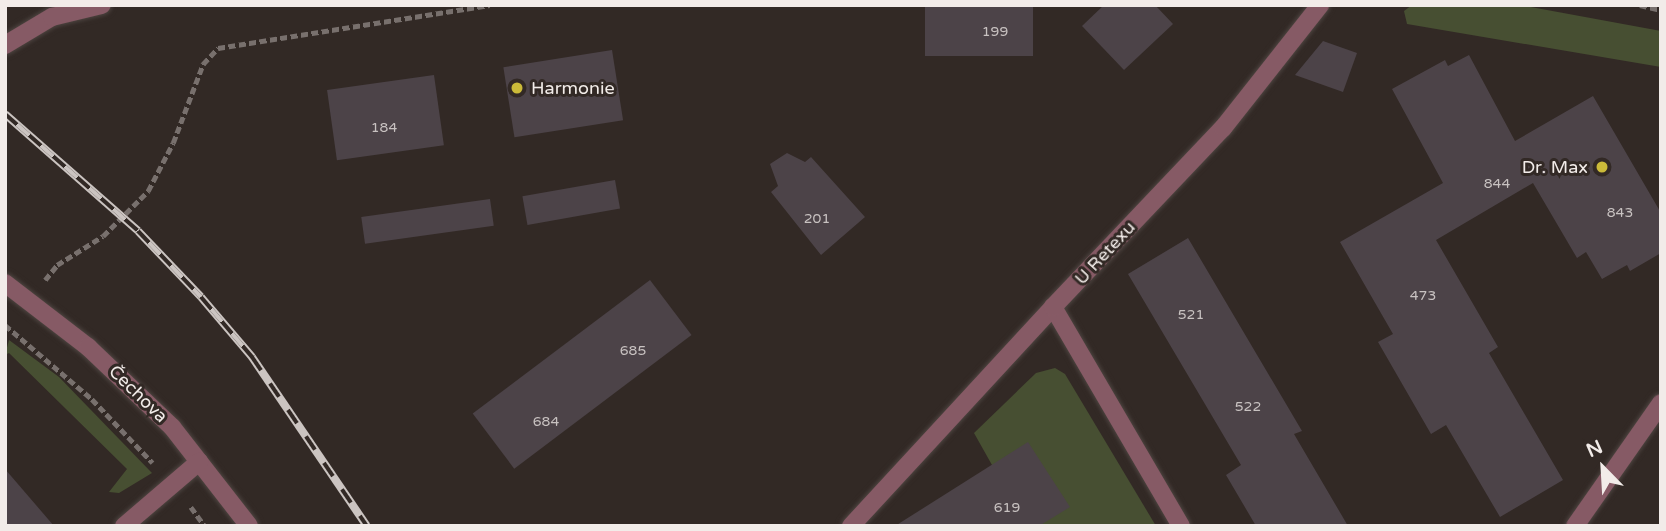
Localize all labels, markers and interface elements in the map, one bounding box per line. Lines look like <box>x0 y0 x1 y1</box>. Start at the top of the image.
house number: 199 <box>982 24 1008 40</box>
place label: Harmonie <box>531 77 615 99</box>
marker: Harmonie <box>509 80 525 96</box>
house number: 184 <box>371 120 397 136</box>
place label: Dr. Max <box>1522 156 1588 178</box>
marker: Dr. Max <box>1594 159 1610 175</box>
house number: 844 <box>1484 176 1510 192</box>
house number: 843 <box>1607 205 1633 221</box>
house number: 201 <box>804 211 830 227</box>
street label: U Retexu <box>1070 217 1140 289</box>
house number: 473 <box>1410 288 1436 304</box>
house number: 521 <box>1178 307 1204 323</box>
house number: 685 <box>620 343 646 359</box>
street label: Čechova <box>104 361 172 427</box>
house number: 522 <box>1235 399 1261 415</box>
house number: 684 <box>533 414 559 430</box>
north arrow <box>1568 433 1638 503</box>
text: N <box>1583 436 1606 462</box>
house number: 619 <box>994 500 1020 516</box>

